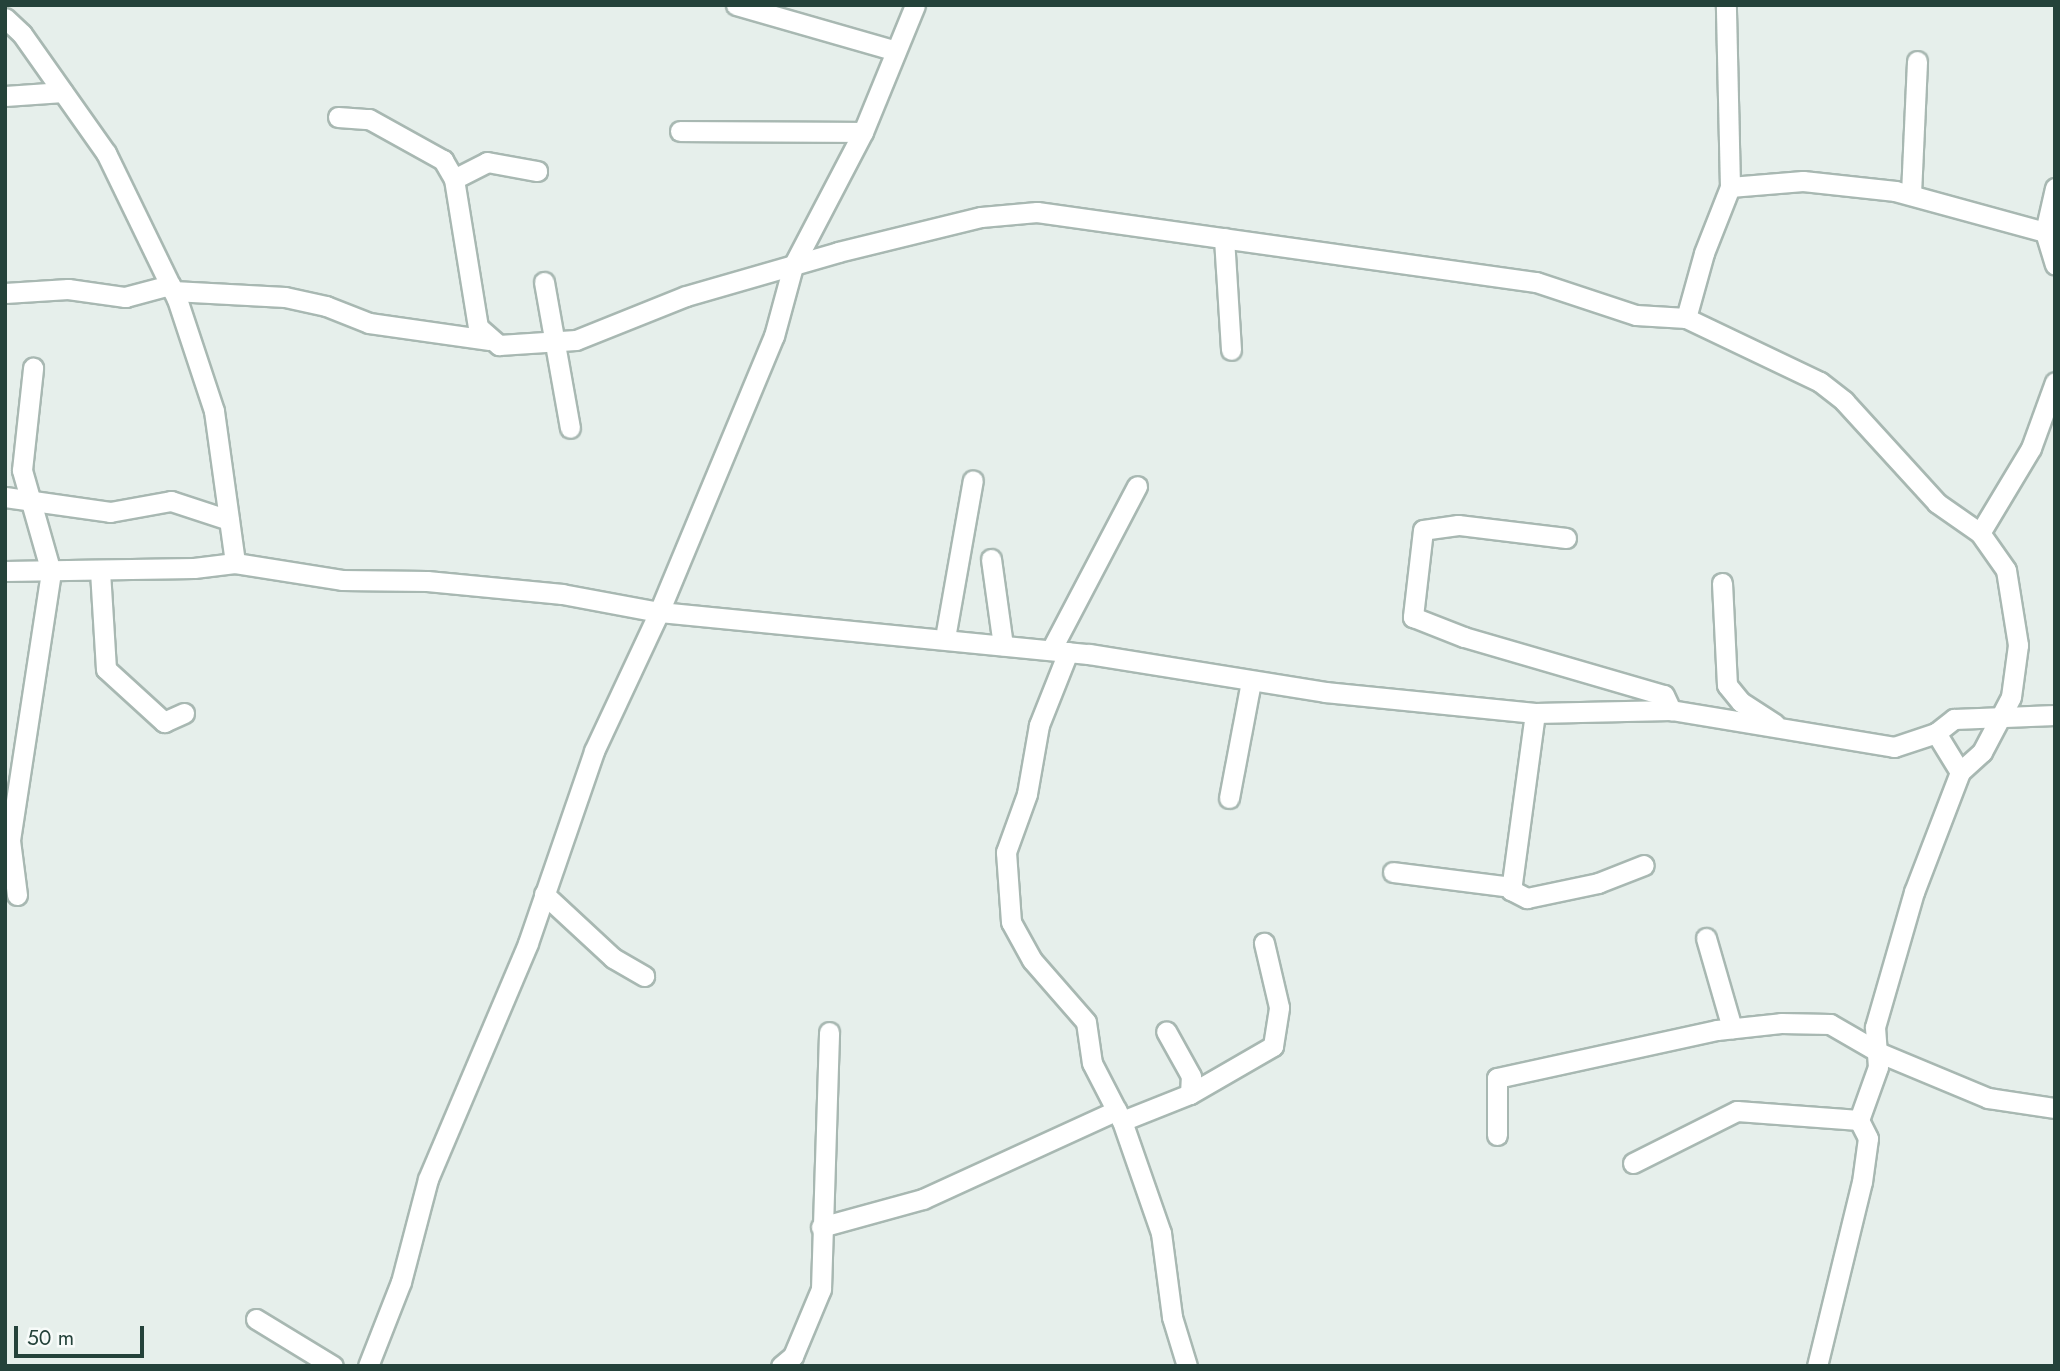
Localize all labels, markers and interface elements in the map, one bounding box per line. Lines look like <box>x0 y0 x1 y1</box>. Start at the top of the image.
scale bar <box>18 1312 147 1356</box>
text: 50 m <box>27 1323 74 1353</box>

